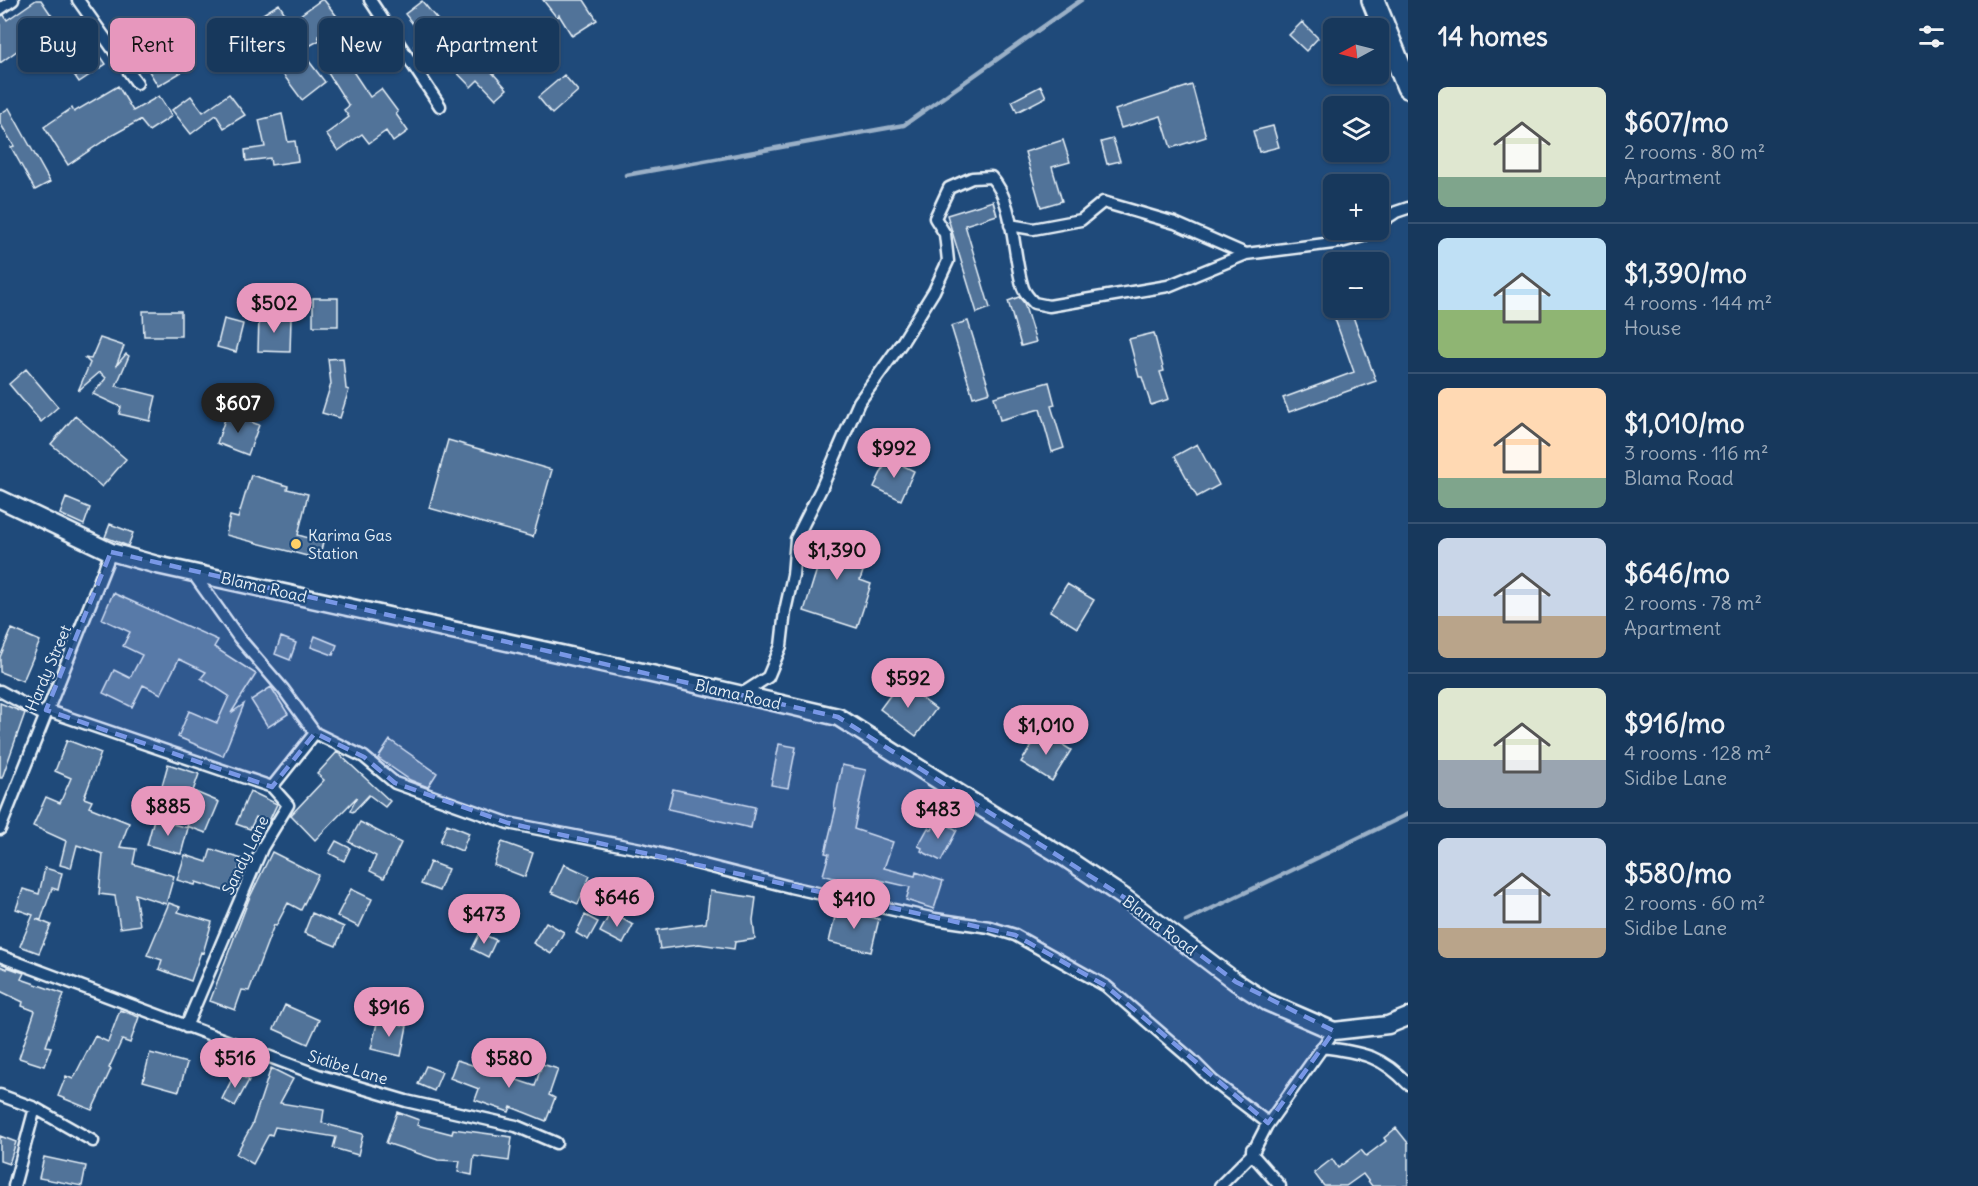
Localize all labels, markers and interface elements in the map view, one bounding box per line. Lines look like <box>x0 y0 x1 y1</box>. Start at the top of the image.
chip: Buy <box>18 18 98 72</box>
chip: Rent <box>110 18 195 72</box>
chip: Filters <box>207 18 307 72</box>
chip: New <box>319 18 403 72</box>
chip: Apartment <box>415 18 559 72</box>
north arrow <box>1323 18 1389 84</box>
map controls <box>1323 18 1389 318</box>
text: 14 homes <box>1438 20 1548 53</box>
icon: filters <box>1915 20 1948 53</box>
button: layers <box>1323 96 1389 162</box>
text: $607/mo <box>1624 106 1729 139</box>
icon: home <box>1486 111 1558 183</box>
text: 2 rooms · 80 m² <box>1624 139 1765 164</box>
text: Apartment <box>1624 164 1721 189</box>
button: + <box>1323 174 1389 240</box>
button: − <box>1323 252 1389 318</box>
text: $1,390/mo <box>1624 257 1747 290</box>
icon: home <box>1486 262 1558 334</box>
pin: $502 <box>238 283 310 334</box>
text: $502 <box>251 290 297 315</box>
text: 4 rooms · 144 m² <box>1624 290 1772 315</box>
text: House <box>1624 315 1681 340</box>
pin: $607 <box>202 383 274 434</box>
text: $607 <box>215 390 261 415</box>
text: $1,010/mo <box>1624 407 1745 440</box>
icon: home <box>1486 412 1558 484</box>
pin: $992 <box>858 428 930 479</box>
text: $992 <box>871 435 917 460</box>
text: 3 rooms · 116 m² <box>1624 440 1768 465</box>
text: Blama Road <box>1624 465 1734 490</box>
place label: Karima Gas Station <box>308 525 392 563</box>
pin: $1,390 <box>788 530 886 581</box>
marker: Karima Gas Station <box>289 537 303 551</box>
text: $1,390 <box>808 537 866 562</box>
text: $646/mo <box>1624 557 1730 590</box>
icon: home <box>1486 562 1558 634</box>
street label: Blama Road <box>219 567 309 607</box>
text: 2 rooms · 78 m² <box>1624 590 1762 615</box>
text: Apartment <box>1624 615 1721 640</box>
street label: Hardy Street <box>21 621 75 714</box>
pin: $592 <box>872 658 944 709</box>
text: $592 <box>885 665 931 690</box>
street label: Blama Road <box>693 674 783 714</box>
pin: $1,010 <box>997 705 1095 756</box>
text: $916/mo <box>1624 707 1725 740</box>
text: $1,010 <box>1017 712 1075 737</box>
icon: home <box>1486 712 1558 784</box>
text: 4 rooms · 128 m² <box>1624 740 1772 765</box>
text: Sidibe Lane <box>1624 765 1727 790</box>
pin: $885 <box>132 786 204 837</box>
pin: $483 <box>902 789 974 840</box>
text: $885 <box>145 793 191 818</box>
text: $483 <box>915 796 961 821</box>
street label: Sandy Lane <box>217 812 273 898</box>
text: $580/mo <box>1624 857 1732 890</box>
icon: home <box>1486 862 1558 934</box>
pin: $646 <box>581 877 653 928</box>
pin: $410 <box>818 879 890 930</box>
text: $646 <box>594 884 640 909</box>
text: $410 <box>832 886 876 911</box>
text: 2 rooms · 60 m² <box>1624 890 1765 915</box>
street label: Blama Road <box>1119 891 1201 959</box>
pin: $473 <box>448 894 520 945</box>
text: $473 <box>462 901 506 926</box>
text: Sidibe Lane <box>1624 915 1727 940</box>
pin: $916 <box>353 987 425 1038</box>
text: $916 <box>368 994 410 1019</box>
pin: $516 <box>199 1038 271 1089</box>
pin: $580 <box>473 1038 545 1089</box>
text: $516 <box>214 1045 256 1070</box>
street label: Sidibe Lane <box>306 1045 390 1089</box>
text: $580 <box>485 1045 533 1070</box>

